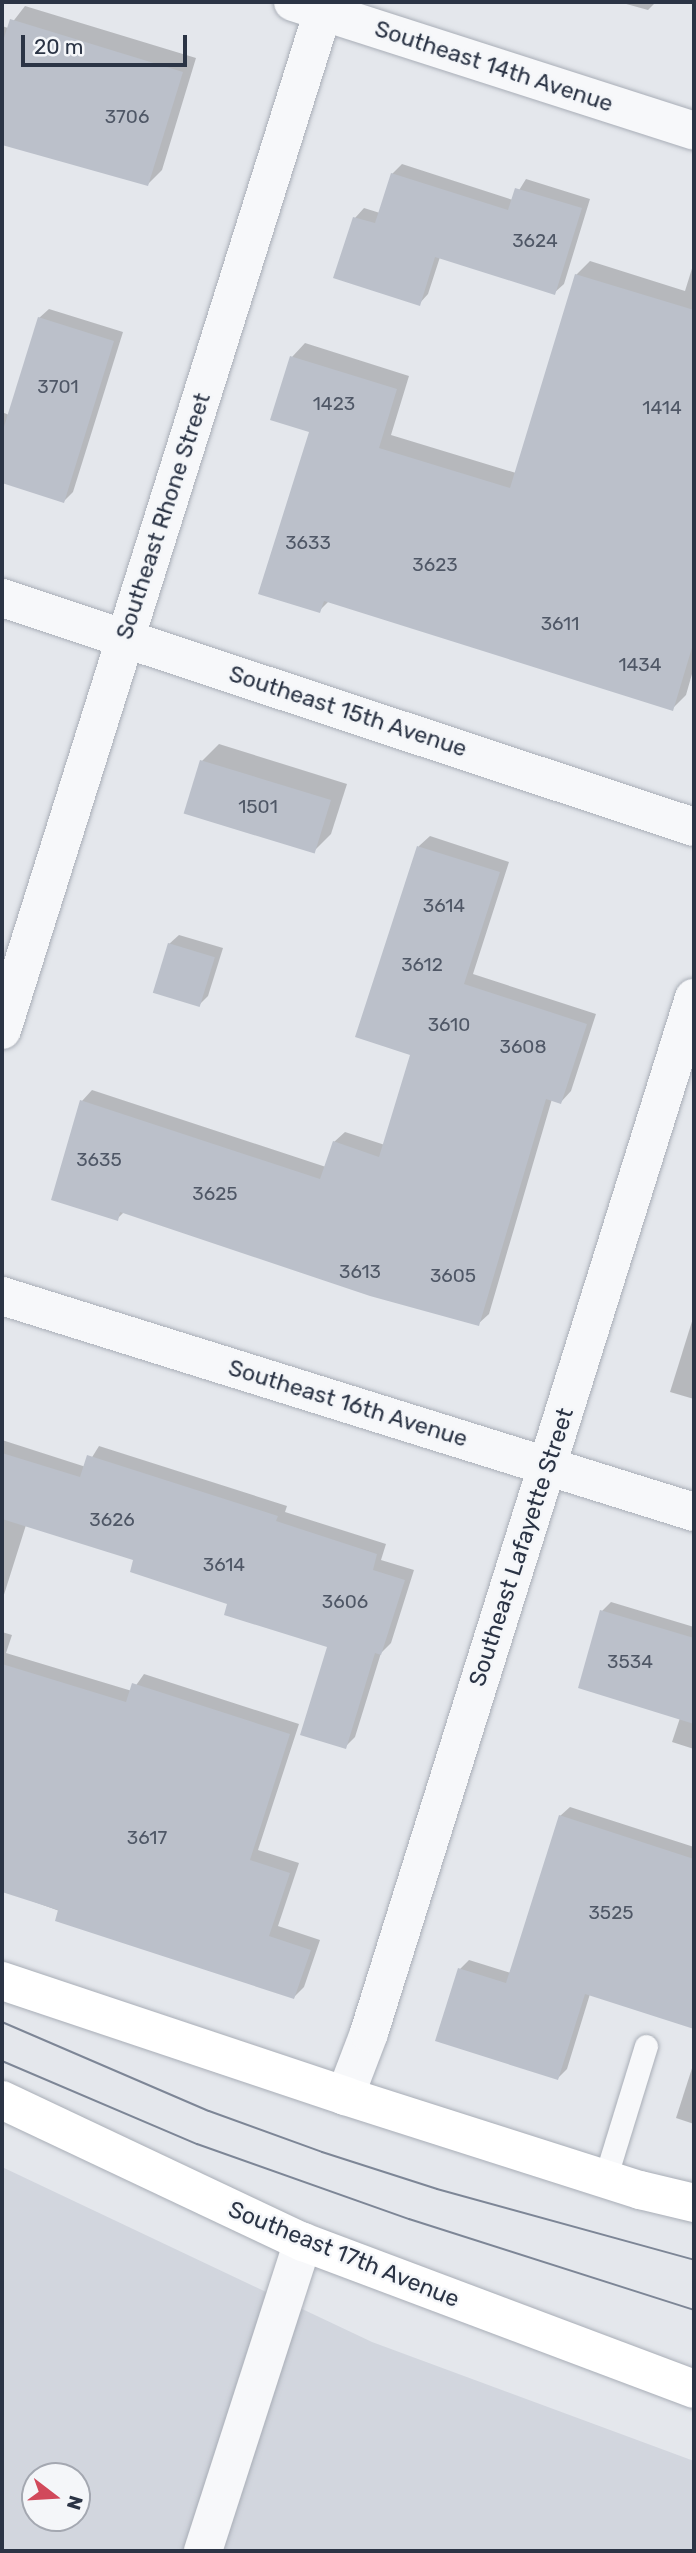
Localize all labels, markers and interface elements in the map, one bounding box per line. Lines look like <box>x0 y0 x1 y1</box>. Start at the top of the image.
street label: Southeast 14th Avenue <box>371 14 617 118</box>
scale bar <box>24 21 191 65</box>
text: 20 m <box>34 34 83 59</box>
house number: 3706 <box>105 106 149 128</box>
house number: 3624 <box>512 230 558 252</box>
house number: 3701 <box>37 376 79 398</box>
street label: Southeast Rhone Street <box>110 389 216 643</box>
house number: 1423 <box>313 393 355 415</box>
house number: 1414 <box>642 397 682 419</box>
house number: 3633 <box>285 532 331 554</box>
house number: 3623 <box>412 554 458 576</box>
house number: 3611 <box>541 613 579 635</box>
house number: 1434 <box>618 654 662 676</box>
street label: Southeast 15th Avenue <box>225 659 471 763</box>
house number: 1501 <box>238 796 278 818</box>
house number: 3614 <box>423 895 465 917</box>
house number: 3612 <box>401 954 443 976</box>
house number: 3610 <box>428 1014 470 1036</box>
house number: 3608 <box>499 1036 547 1058</box>
house number: 3635 <box>76 1149 122 1171</box>
house number: 3625 <box>192 1183 238 1205</box>
house number: 3613 <box>339 1261 381 1283</box>
house number: 3605 <box>430 1265 476 1287</box>
street label: Southeast 16th Avenue <box>225 1353 471 1453</box>
street label: Southeast Lafayette Street <box>463 1404 579 1690</box>
house number: 3626 <box>89 1509 135 1531</box>
house number: 3614 <box>203 1554 245 1576</box>
house number: 3606 <box>322 1591 368 1613</box>
house number: 3534 <box>607 1651 653 1673</box>
house number: 3617 <box>127 1827 167 1849</box>
house number: 3525 <box>588 1902 634 1924</box>
street label: Southeast 17th Avenue <box>224 2195 464 2313</box>
north arrow <box>21 2462 91 2532</box>
text: N <box>62 2493 88 2513</box>

